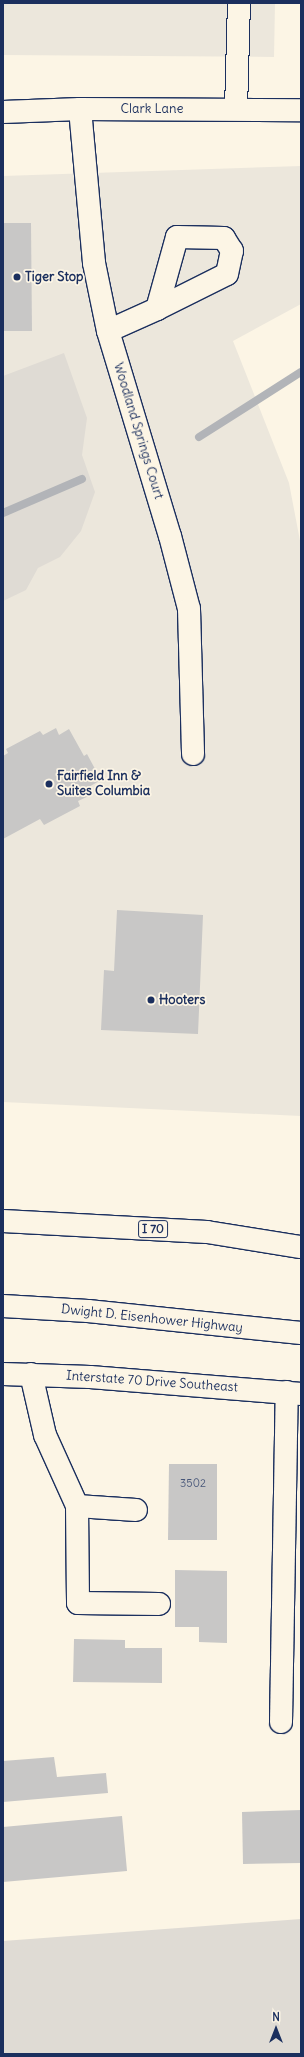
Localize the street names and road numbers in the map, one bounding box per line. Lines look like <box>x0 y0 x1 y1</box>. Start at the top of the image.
street label: Clark Lane <box>121 101 183 117</box>
street label: Woodland Springs Court <box>110 361 166 501</box>
road number: I 70 <box>138 1219 168 1239</box>
street label: Dwight D. Eisenhower Highway <box>60 1302 244 1336</box>
street label: Interstate 70 Drive Southeast <box>66 1368 238 1396</box>

